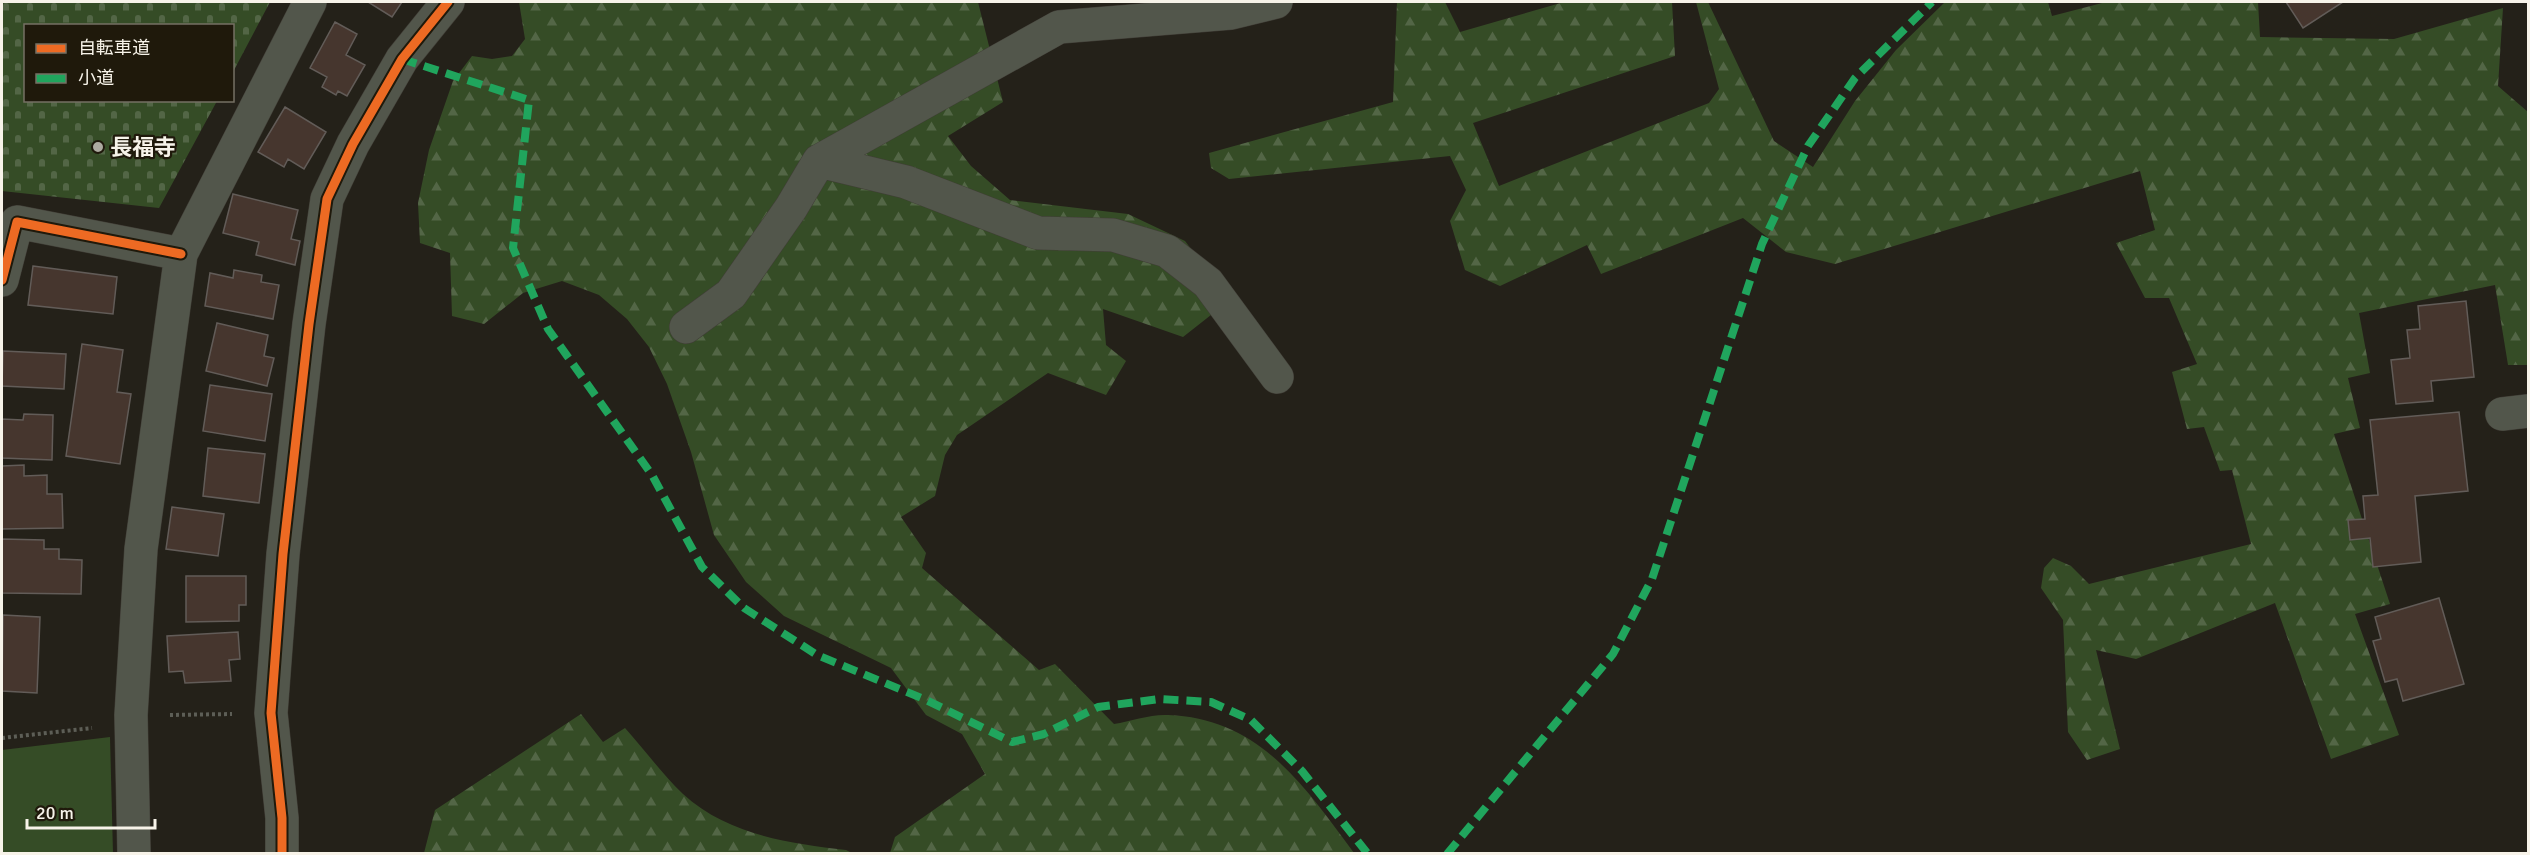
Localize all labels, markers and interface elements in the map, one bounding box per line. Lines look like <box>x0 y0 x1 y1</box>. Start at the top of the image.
legend <box>24 24 234 102</box>
text: 自転車道 <box>78 37 150 59</box>
text: 小道 <box>78 67 114 89</box>
place label: 長福寺 <box>110 134 176 161</box>
marker: 長福寺 <box>91 140 105 154</box>
scale bar <box>27 792 154 830</box>
text: 20 m <box>36 802 74 824</box>

